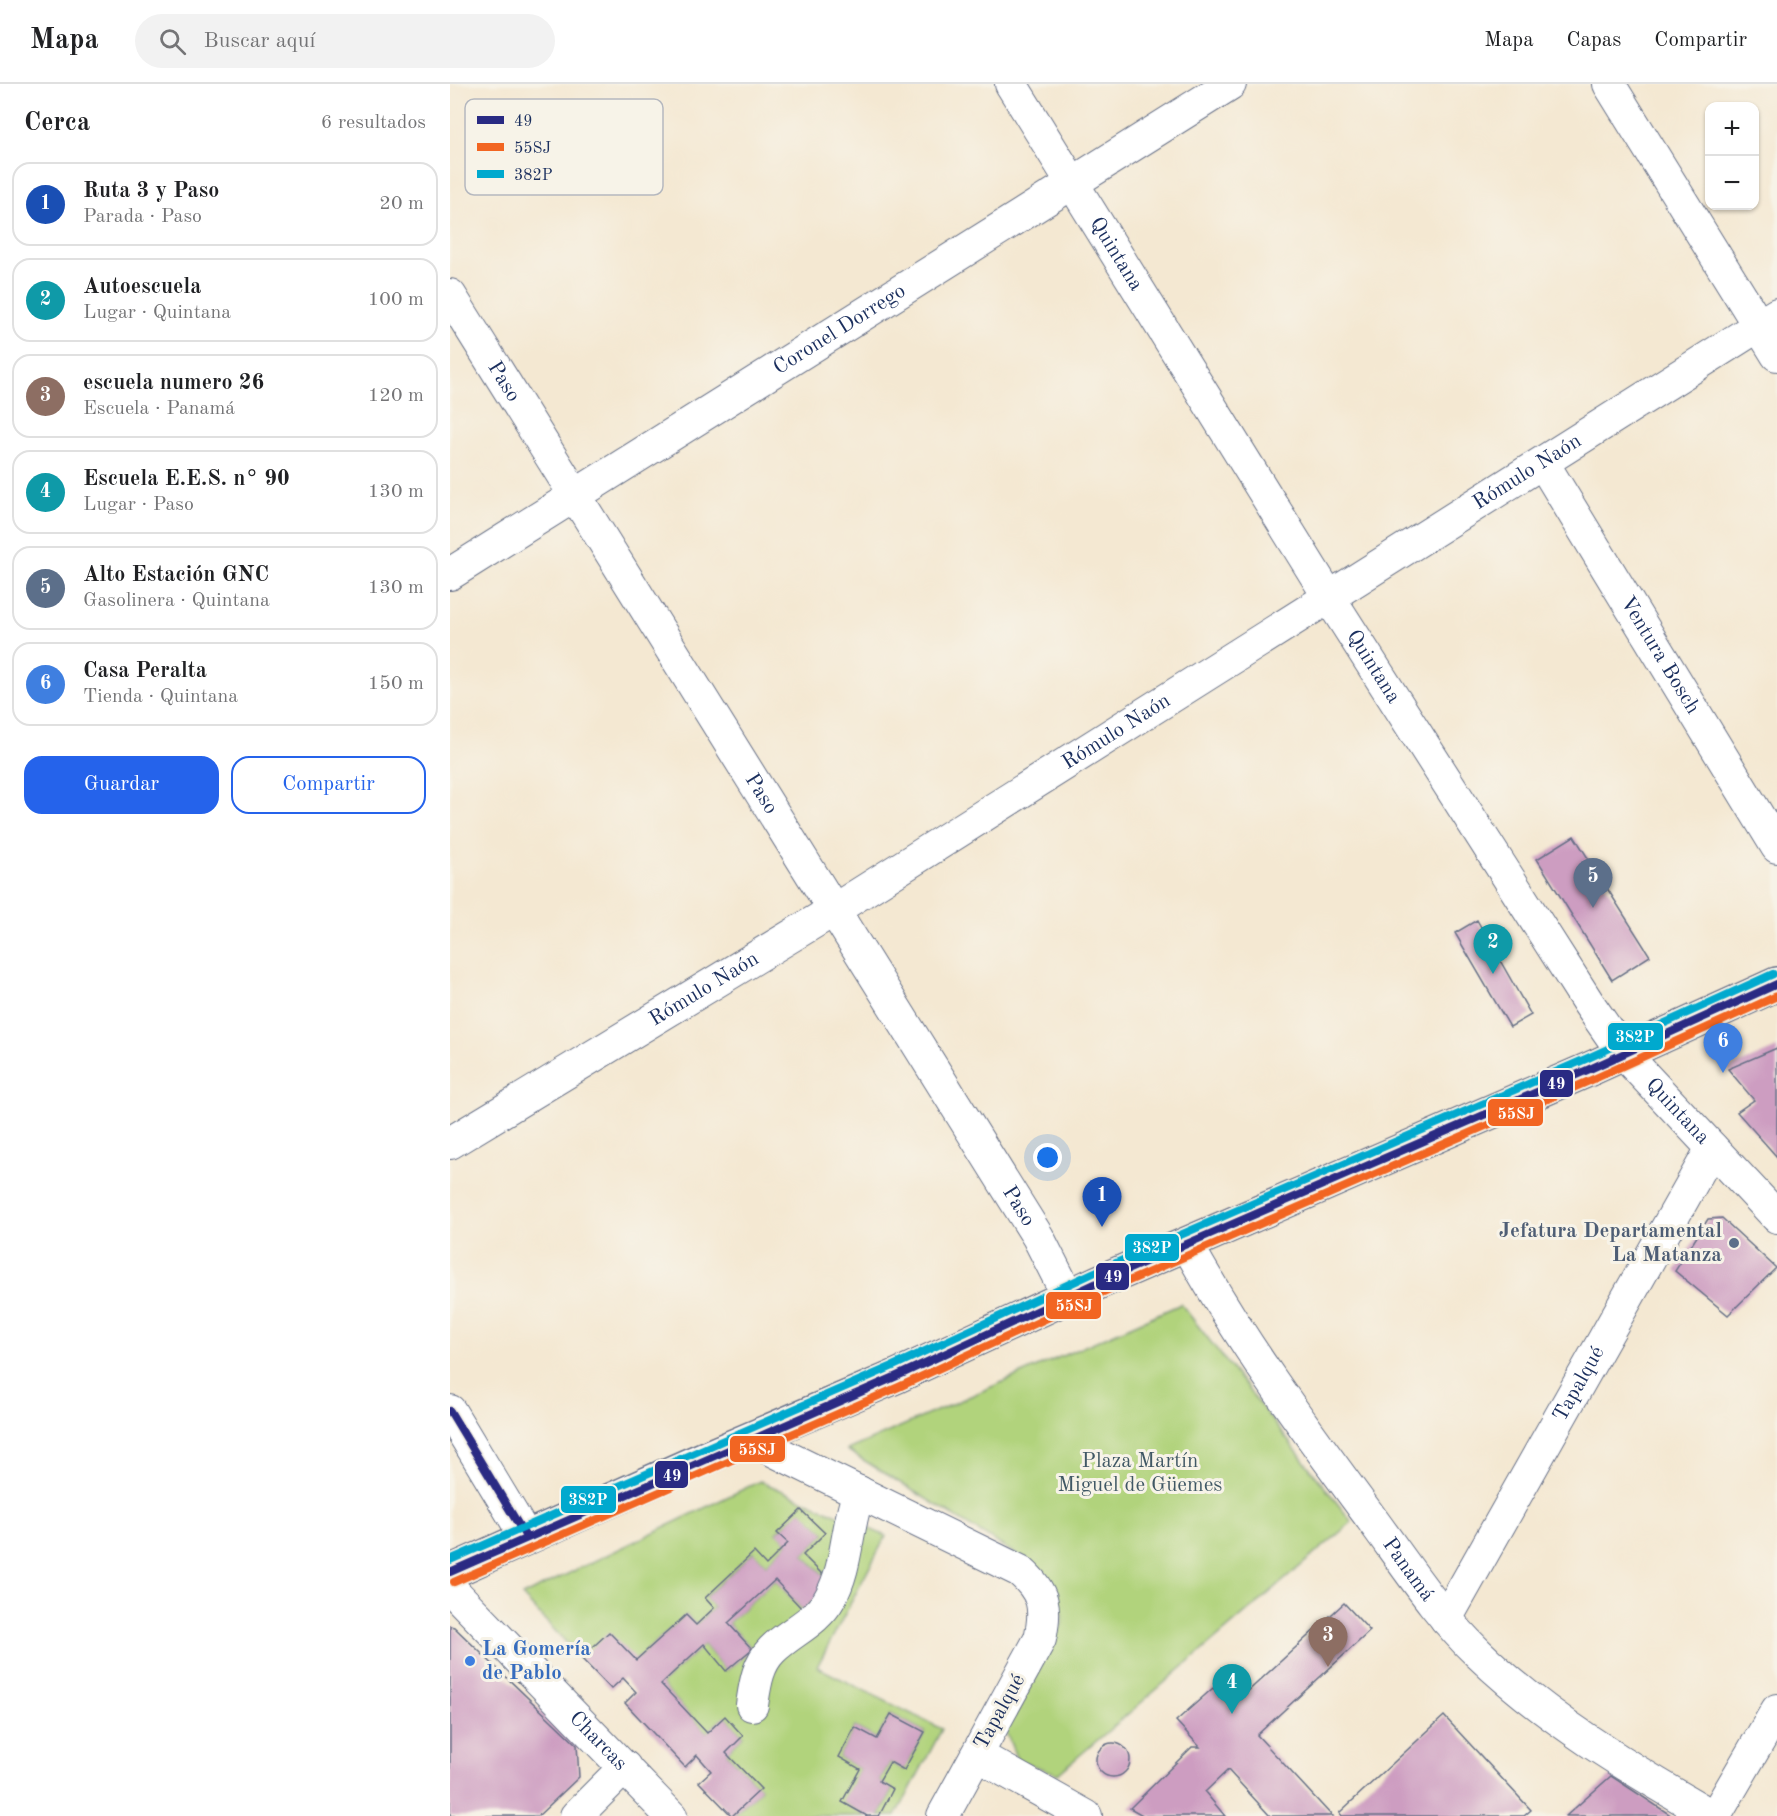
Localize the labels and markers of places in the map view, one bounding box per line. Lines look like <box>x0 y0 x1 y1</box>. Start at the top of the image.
pin: 5 <box>1574 858 1612 908</box>
pin: 2 <box>1474 924 1512 974</box>
pin: 6 <box>1704 1024 1742 1073</box>
pin: 1 <box>1082 1178 1122 1227</box>
place label: Jefatura Departamental La Matanza <box>1499 1221 1722 1266</box>
marker: Jefatura Departamental La Matanza <box>1727 1236 1741 1250</box>
pin: 3 <box>1308 1618 1348 1667</box>
place label: La Gomería de Pablo <box>482 1639 591 1684</box>
marker: La Gomería de Pablo <box>463 1654 477 1668</box>
pin: 4 <box>1212 1664 1252 1714</box>

